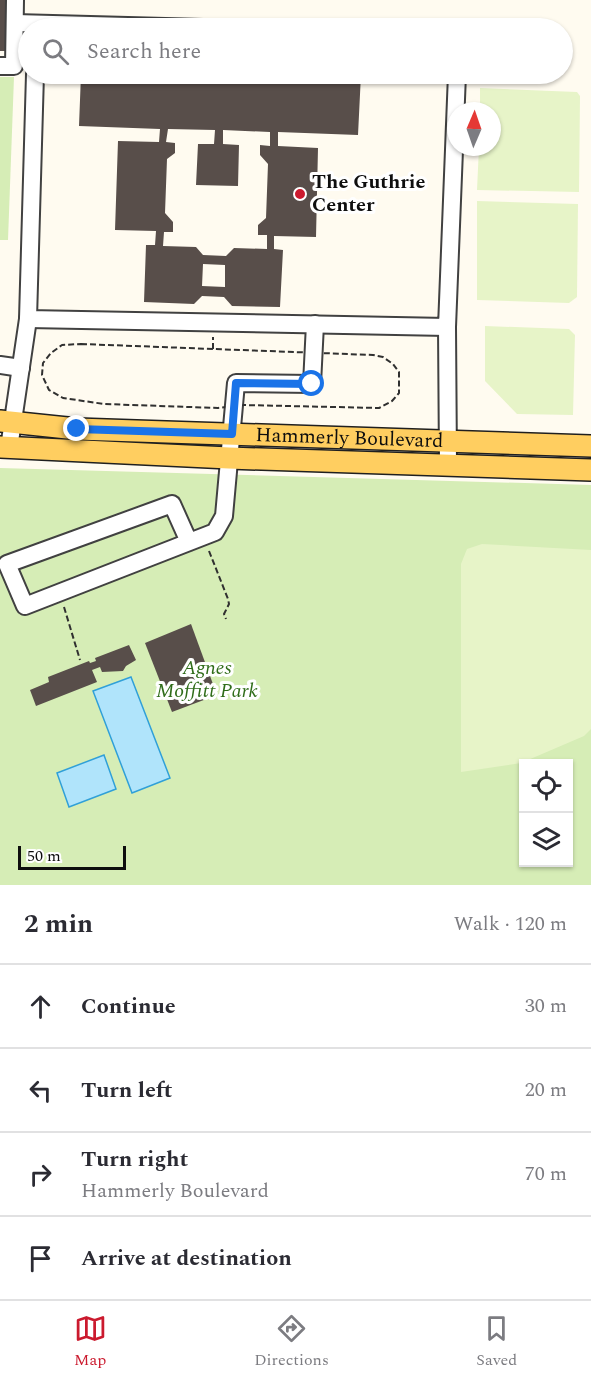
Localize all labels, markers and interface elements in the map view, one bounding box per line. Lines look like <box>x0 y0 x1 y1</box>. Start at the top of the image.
search box <box>18 18 573 84</box>
icon: search <box>39 35 72 68</box>
text: Search here <box>87 35 201 68</box>
north arrow <box>447 102 501 156</box>
place label: The Guthrie Center <box>312 167 425 220</box>
marker: The Guthrie Center <box>293 187 307 201</box>
route start <box>298 370 324 396</box>
route end <box>63 415 89 441</box>
street label: Hammerly Boulevard <box>255 420 444 456</box>
park label: Agnes Moffitt Park <box>156 653 259 706</box>
map controls <box>519 759 573 867</box>
button: locate <box>519 759 573 813</box>
button: layers <box>519 813 573 867</box>
scale bar <box>18 843 126 870</box>
text: 50 m <box>27 844 61 868</box>
text: 2 min <box>24 904 93 944</box>
text: Walk · 120 m <box>454 909 567 939</box>
icon: ahead <box>24 990 57 1023</box>
text: Continue <box>81 990 176 1023</box>
text: 30 m <box>525 991 567 1021</box>
icon: left <box>24 1074 57 1107</box>
text: Turn left <box>81 1074 173 1107</box>
text: 20 m <box>525 1075 567 1105</box>
text: Turn right <box>81 1143 188 1176</box>
icon: right <box>24 1158 57 1191</box>
text: 70 m <box>525 1159 567 1189</box>
text: Hammerly Boulevard <box>81 1176 269 1206</box>
icon: arrive <box>24 1242 57 1275</box>
text: Arrive at destination <box>81 1242 292 1275</box>
tab: Map <box>74 1312 107 1372</box>
tab: Directions <box>254 1312 329 1372</box>
tab: Saved <box>476 1312 517 1372</box>

